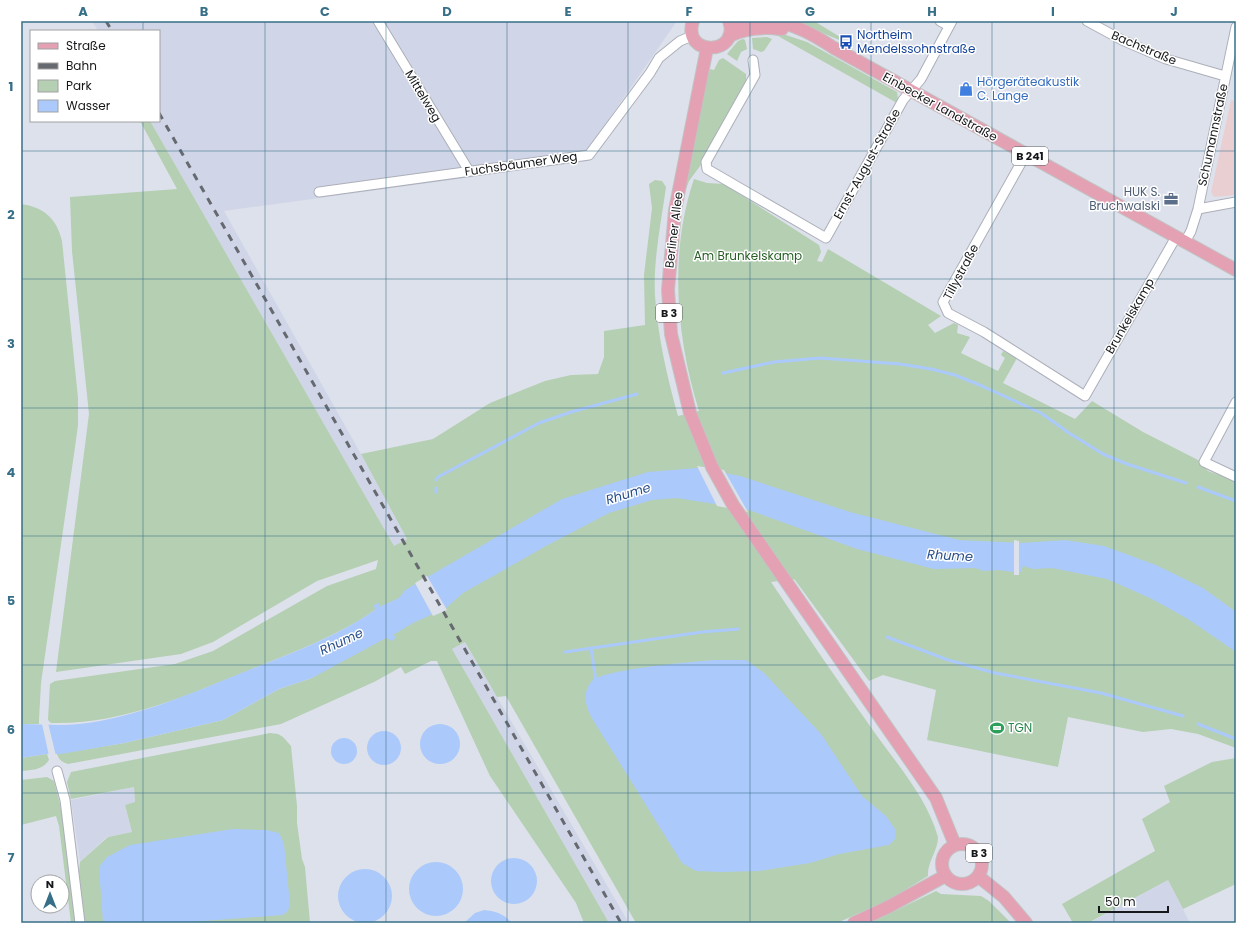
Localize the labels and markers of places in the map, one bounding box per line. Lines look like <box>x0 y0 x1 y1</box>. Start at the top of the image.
place label: Northeim Mendelssohnstraße <box>857 26 975 57</box>
bus stop icon: Northeim Mendelssohnstraße <box>838 34 854 50</box>
place label: Hörgeräteakustik C. Lange <box>977 73 1080 104</box>
shop icon: Hörgeräteakustik C. Lange <box>958 81 974 97</box>
place label: HUK S. Bruchwalski <box>1089 183 1160 214</box>
office icon: HUK S. Bruchwalski <box>1163 191 1179 207</box>
place label: TGN <box>1008 719 1032 736</box>
sports icon: TGN <box>989 720 1005 736</box>

